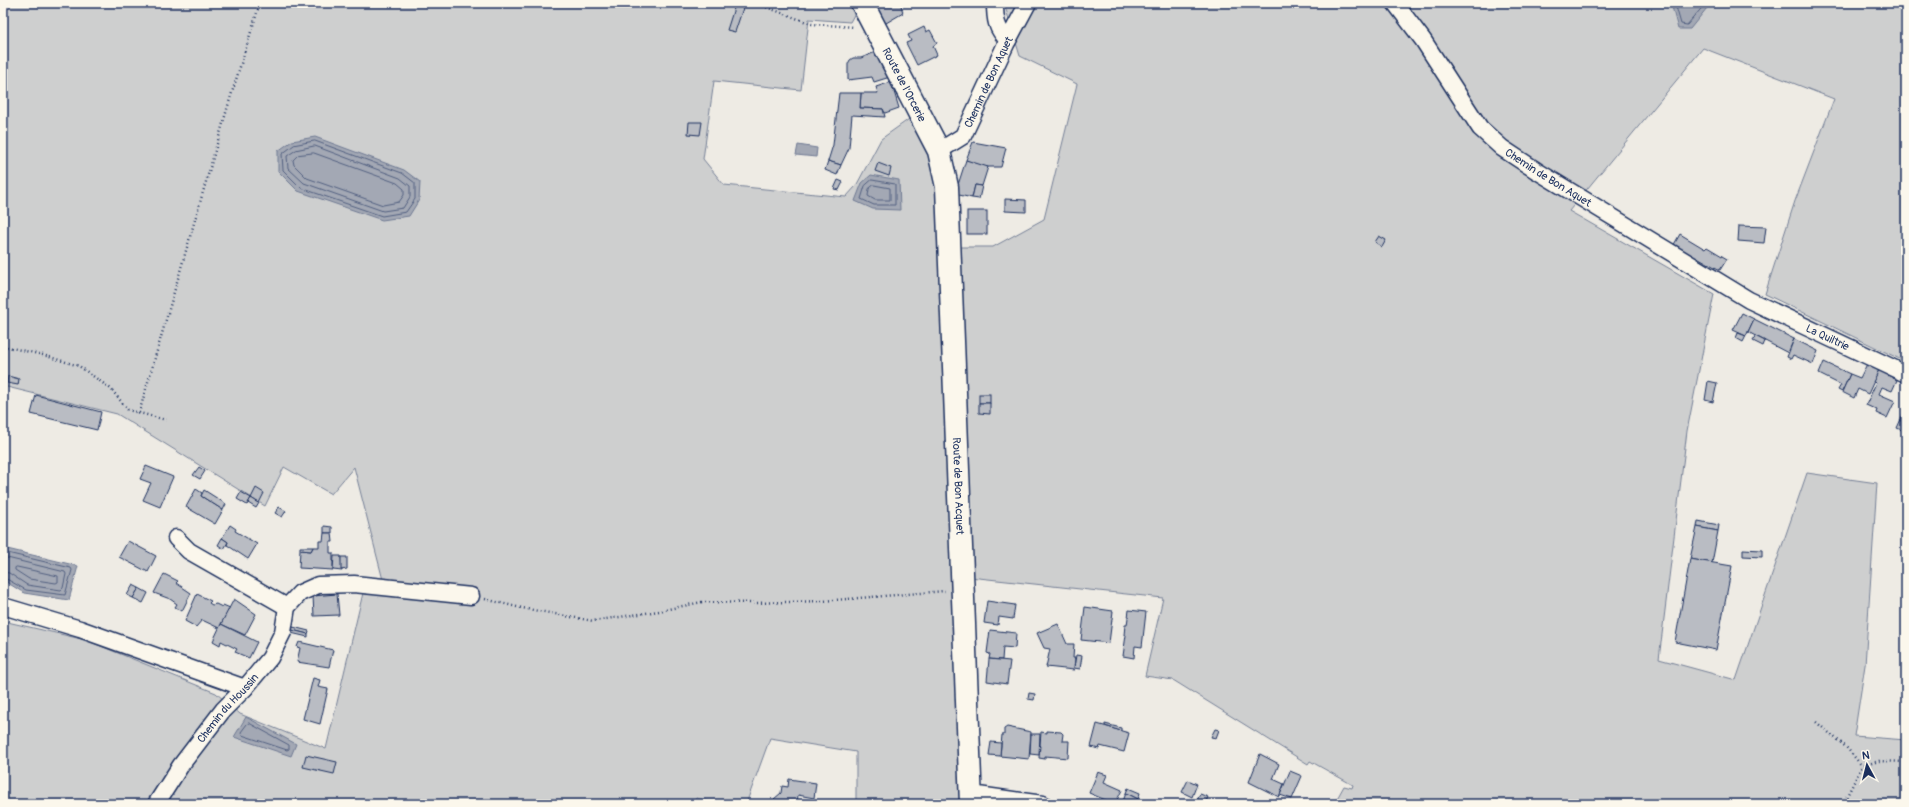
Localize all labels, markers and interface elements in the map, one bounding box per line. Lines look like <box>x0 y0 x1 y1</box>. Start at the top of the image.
street label: Chemin de Bon Aquet <box>962 34 1016 130</box>
street label: Route de l'Orcerie <box>879 46 929 125</box>
street label: Chemin de Bon Aquet <box>1503 146 1594 210</box>
street label: La Quiltrie <box>1804 322 1852 354</box>
street label: Route de Bon Acquet <box>950 437 967 536</box>
street label: Chemin du Houssin <box>194 671 261 745</box>
north arrow <box>1847 745 1887 785</box>
text: N <box>1861 749 1871 762</box>

